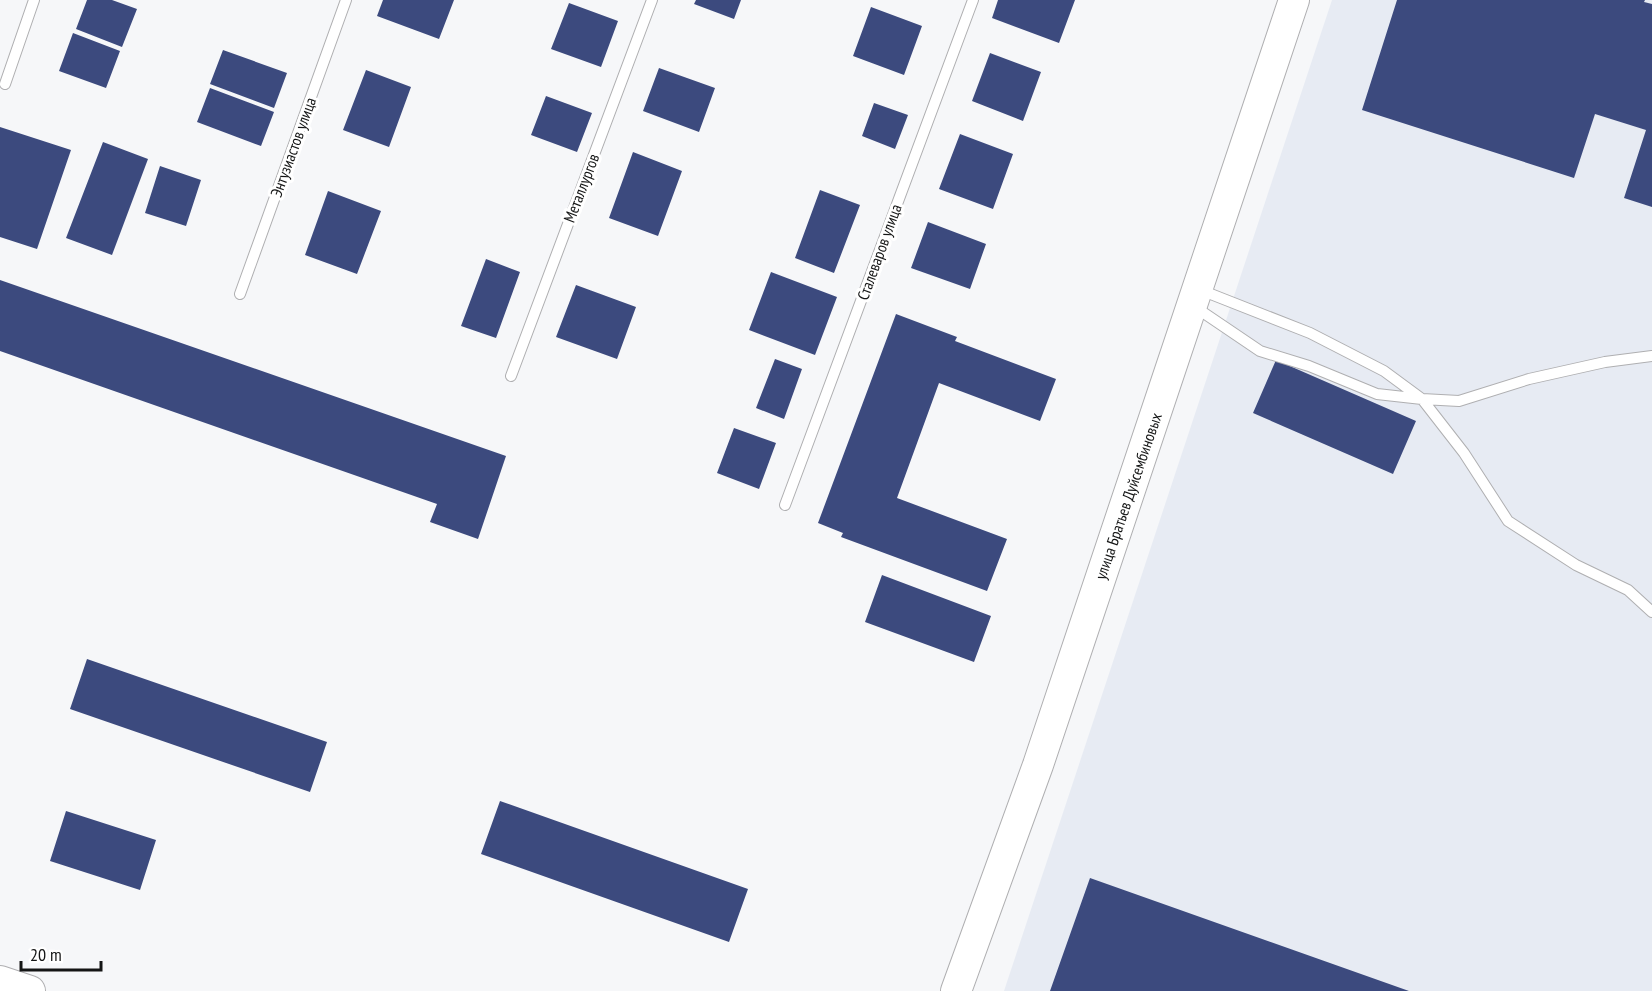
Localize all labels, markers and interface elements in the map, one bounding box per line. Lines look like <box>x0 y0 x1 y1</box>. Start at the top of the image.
street label: Энтузиастов улица <box>266 94 320 200</box>
street label: Металлургов <box>559 151 603 225</box>
street label: Сталеваров улица <box>852 201 906 303</box>
street label: улица Братьев Дуйсембиновых <box>1090 410 1166 582</box>
scale bar <box>21 934 100 972</box>
text: 20 m <box>30 943 62 966</box>

